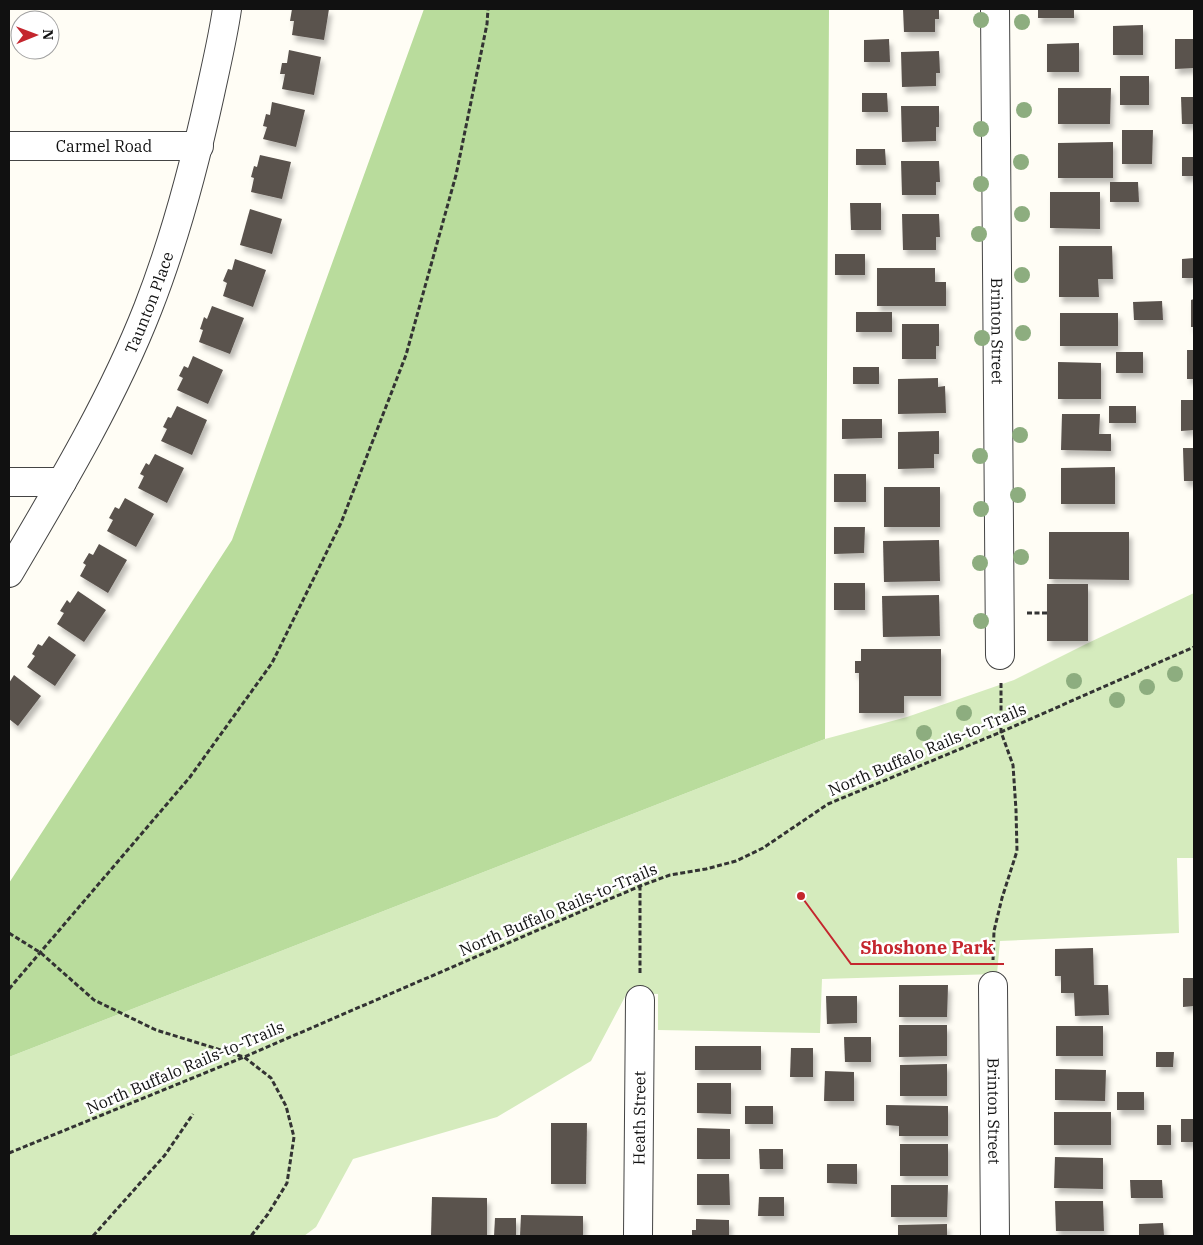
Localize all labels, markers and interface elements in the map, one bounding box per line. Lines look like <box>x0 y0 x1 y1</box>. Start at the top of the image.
north arrow <box>10 10 60 60</box>
text: N <box>39 29 57 40</box>
street label: Carmel Road <box>56 136 153 156</box>
street label: Taunton Place <box>120 249 177 357</box>
street label: Brinton Street <box>987 278 1008 385</box>
street label: North Buffalo Rails-to-Trails <box>825 698 1029 800</box>
street label: North Buffalo Rails-to-Trails <box>456 858 660 960</box>
callout: Shoshone Park <box>851 931 1004 964</box>
text: Shoshone Park <box>860 936 995 959</box>
street label: North Buffalo Rails-to-Trails <box>83 1016 287 1118</box>
street label: Brinton Street <box>984 1058 1004 1165</box>
street label: Heath Street <box>629 1070 649 1165</box>

